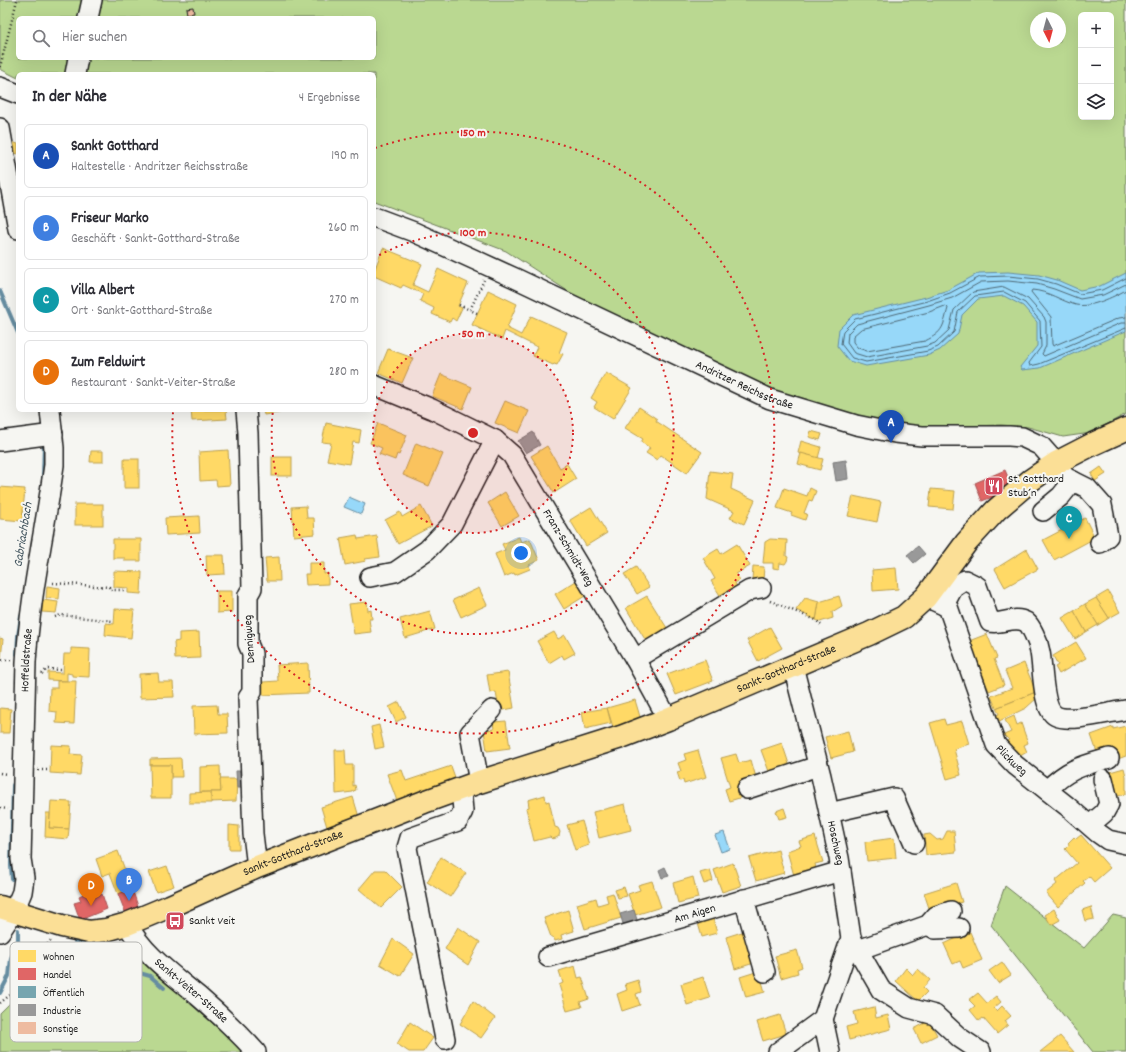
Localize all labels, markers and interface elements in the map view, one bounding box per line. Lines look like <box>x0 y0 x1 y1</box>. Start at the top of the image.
north arrow <box>1030 12 1066 48</box>
map controls <box>1078 12 1114 120</box>
button: + <box>1078 12 1114 48</box>
search box <box>16 16 376 60</box>
icon: search <box>30 27 52 49</box>
text: Hier suchen <box>62 27 127 49</box>
button: − <box>1078 48 1114 84</box>
button: layers <box>1078 84 1114 120</box>
text: In der Nähe <box>32 86 107 110</box>
text: 4 Ergebnisse <box>299 89 360 108</box>
text: 150 m <box>460 125 486 142</box>
text: Sankt Gotthard <box>71 136 159 158</box>
text: A <box>42 147 50 166</box>
text: 190 m <box>331 147 359 166</box>
text: Haltestelle · Andritzer Reichsstraße <box>71 158 248 177</box>
text: Friseur Marko <box>71 208 149 230</box>
text: B <box>43 219 49 238</box>
text: 260 m <box>328 219 359 238</box>
text: 100 m <box>460 225 486 242</box>
text: Geschäft · Sankt-Gotthard-Straße <box>71 230 240 249</box>
text: Villa Albert <box>71 280 135 302</box>
text: C <box>43 291 49 310</box>
text: 270 m <box>329 291 359 310</box>
text: Ort · Sankt-Gotthard-Straße <box>71 302 212 321</box>
text: 50 m <box>461 326 485 343</box>
text: Zum Feldwirt <box>71 352 145 374</box>
street label: Andritzer Reichsstraße <box>693 356 795 414</box>
text: D <box>43 363 49 382</box>
text: 280 m <box>329 363 359 382</box>
text: Restaurant · Sankt-Veiter-Straße <box>71 374 236 393</box>
pin: A <box>878 410 904 443</box>
centre of rings <box>466 426 480 440</box>
place label: St. Gotthard Stub´n <box>1008 471 1064 502</box>
restaurant icon: St. Gotthard Stub´n <box>983 475 1005 497</box>
water label: Gabriachbach <box>9 500 39 569</box>
street label: Franz-Schmidt-Weg <box>538 506 598 590</box>
pin: C <box>1056 506 1082 539</box>
your location <box>511 543 531 563</box>
street label: Dennigweg <box>240 614 260 664</box>
street label: Hoffeldstraße <box>17 628 37 692</box>
street label: Sankt-Gotthard-Straße <box>734 640 839 697</box>
street label: Plickweg <box>992 741 1031 780</box>
street label: Hoschweg <box>822 819 848 867</box>
street label: Sankt-Gotthard-Straße <box>240 826 346 881</box>
pin: B <box>116 868 142 901</box>
pin: D <box>78 873 104 906</box>
street label: Am Aigen <box>672 900 718 928</box>
bus stop icon: Sankt Veit <box>164 910 186 932</box>
place label: Sankt Veit <box>189 913 236 930</box>
legend <box>10 942 142 1042</box>
text: Wohnen <box>43 950 74 966</box>
street label: Sankt-Veiter-Straße <box>150 954 232 1027</box>
text: Handel <box>43 968 72 984</box>
text: Öffentlich <box>43 986 85 1002</box>
text: Industrie <box>43 1004 81 1020</box>
text: Sonstige <box>43 1022 78 1038</box>

